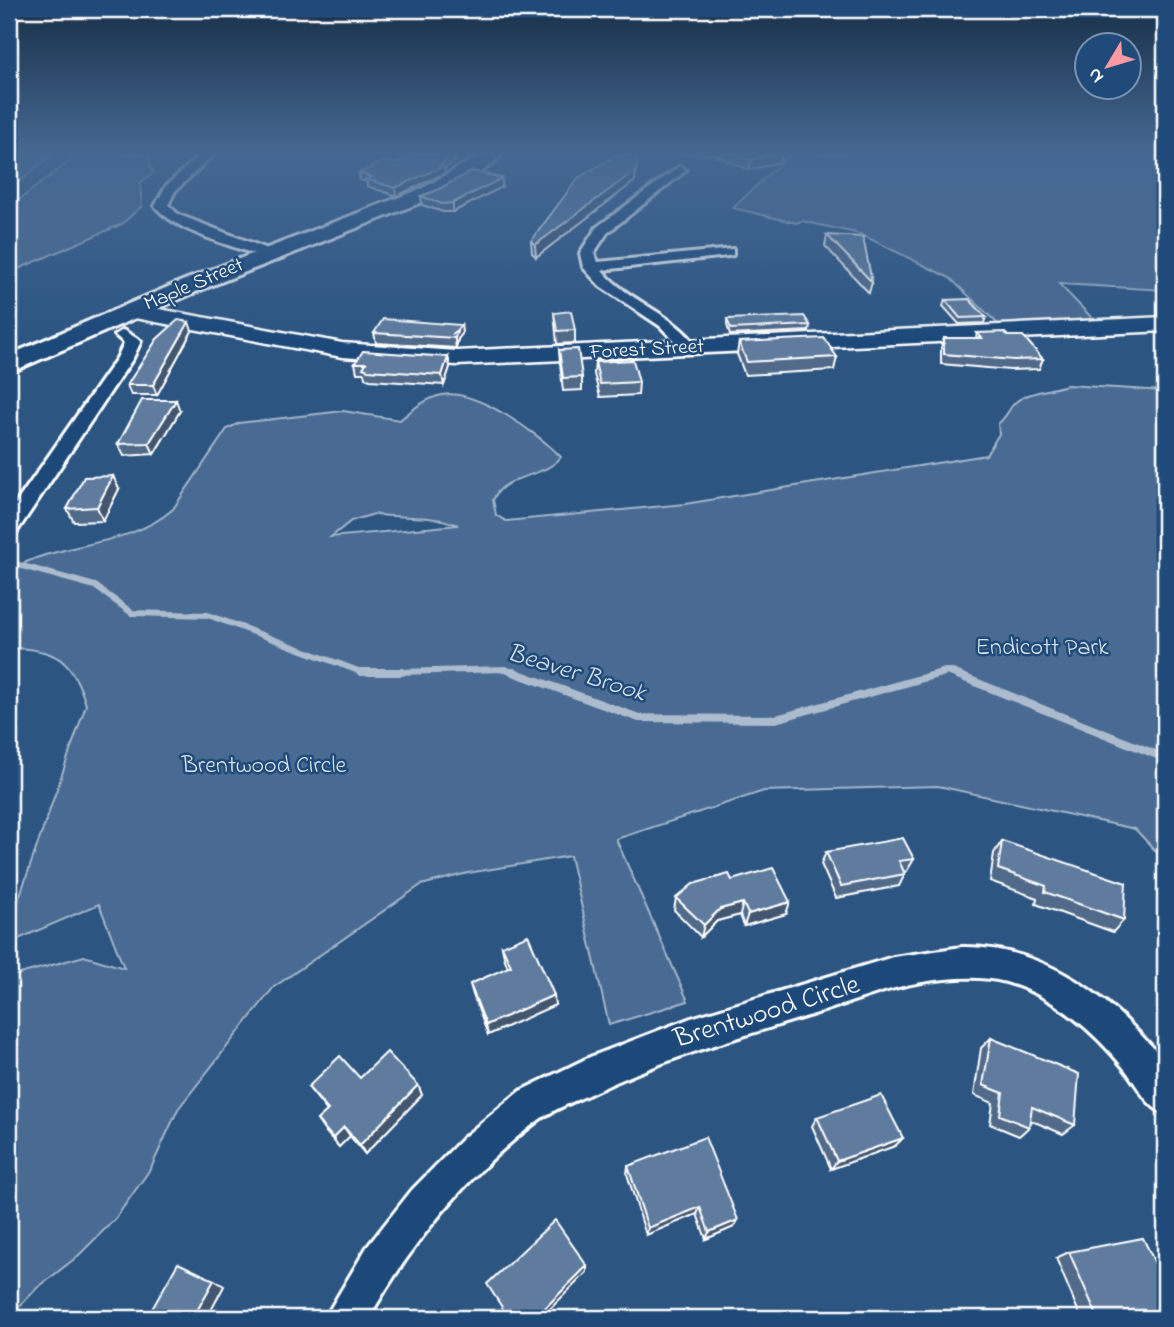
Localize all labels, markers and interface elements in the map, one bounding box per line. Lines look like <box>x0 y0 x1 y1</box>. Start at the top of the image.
north arrow <box>1072 32 1142 102</box>
text: N <box>1082 61 1111 88</box>
street label: Maple Street <box>139 250 249 320</box>
street label: Forest Street <box>588 332 705 368</box>
park label: Endicott Park <box>976 631 1109 666</box>
water label: Beaver Brook <box>502 635 652 714</box>
park label: Brentwood Circle <box>181 749 347 784</box>
street label: Brentwood Circle <box>668 965 865 1061</box>

